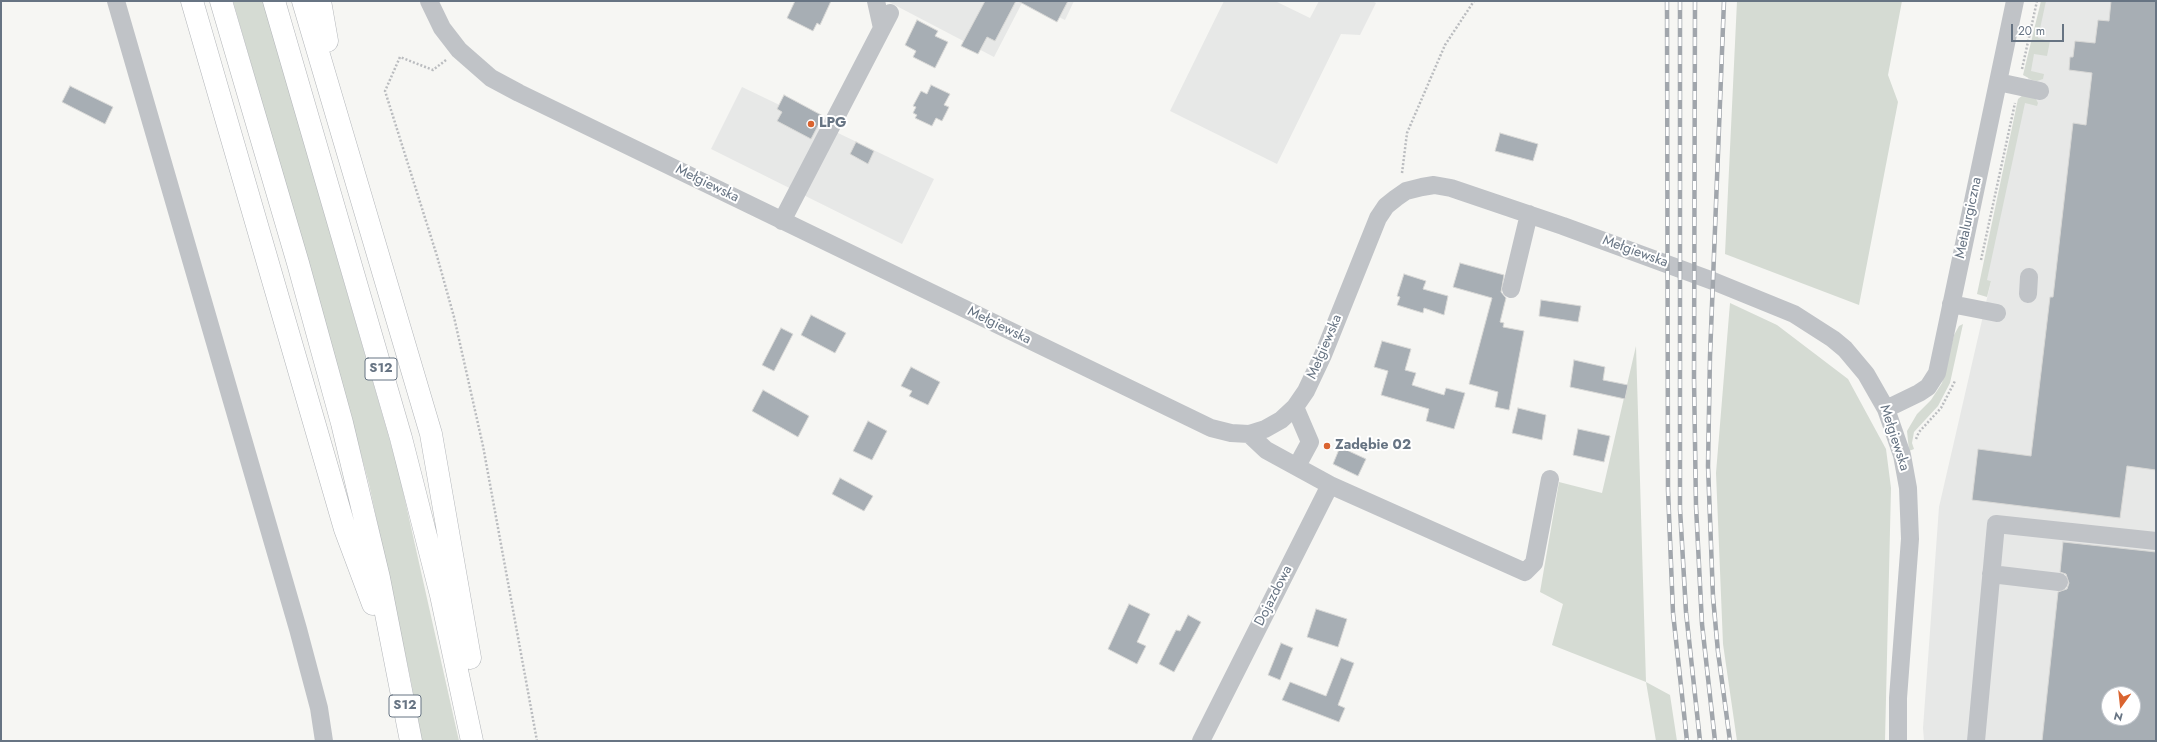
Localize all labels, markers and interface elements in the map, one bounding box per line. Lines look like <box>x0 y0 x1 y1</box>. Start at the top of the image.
scale bar <box>2013 16 2066 42</box>
text: 20 m <box>2018 22 2045 40</box>
place label: LPG <box>819 116 847 132</box>
marker: LPG <box>806 119 816 129</box>
street label: Mełgiewska <box>673 161 741 207</box>
street label: Metalurgiczna <box>1952 176 1986 260</box>
street label: Mełgiewska <box>1600 232 1670 272</box>
street label: Mełgiewska <box>965 303 1033 349</box>
street label: Mełgiewska <box>1304 312 1346 382</box>
road number: S12 <box>365 358 397 380</box>
street label: Mełgiewska <box>1875 403 1913 473</box>
place label: Zadębie 02 <box>1335 438 1411 454</box>
marker: Zadębie 02 <box>1322 441 1332 451</box>
street label: Dojazdowa <box>1252 563 1296 629</box>
north arrow <box>2101 686 2141 726</box>
road number: S12 <box>389 695 421 717</box>
text: N <box>2112 708 2124 725</box>

